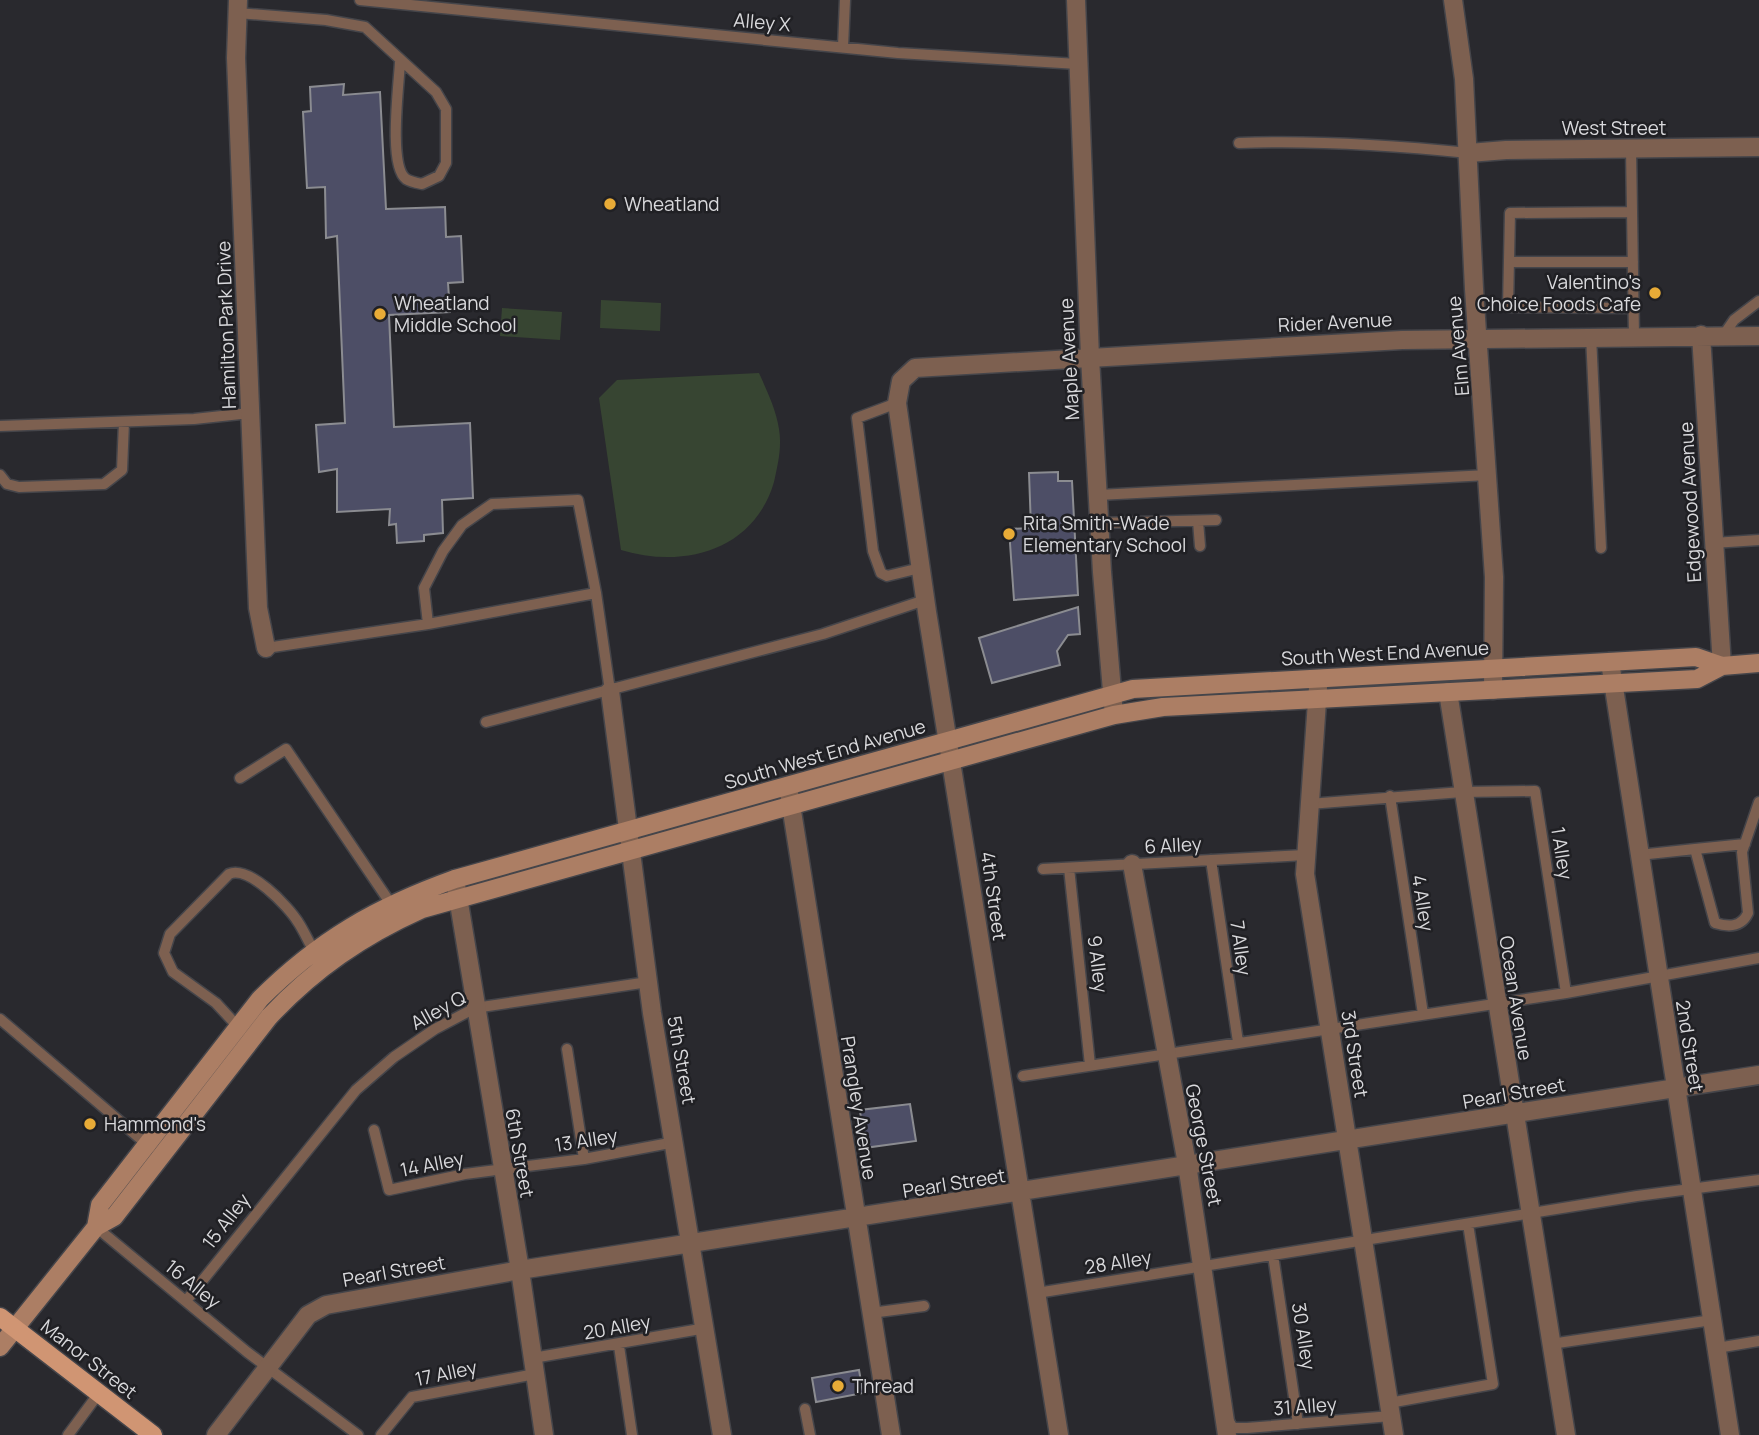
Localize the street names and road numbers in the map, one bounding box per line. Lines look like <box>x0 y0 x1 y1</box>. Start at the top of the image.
street label: Alley X <box>732 7 792 37</box>
street label: West Street <box>1562 115 1666 141</box>
street label: Hamilton Park Drive <box>210 241 242 409</box>
street label: Elm Avenue <box>1441 295 1475 397</box>
street label: Maple Avenue <box>1053 297 1085 421</box>
street label: Rider Avenue <box>1277 306 1393 338</box>
street label: Edgewood Avenue <box>1673 421 1707 583</box>
street label: South West End Avenue <box>1280 635 1490 671</box>
street label: South West End Avenue <box>721 713 929 795</box>
street label: 1 Alley <box>1545 825 1579 881</box>
street label: 6 Alley <box>1144 831 1202 859</box>
street label: 4th Street <box>975 850 1013 942</box>
street label: 4 Alley <box>1406 873 1440 933</box>
street label: 7 Alley <box>1224 919 1258 977</box>
street label: 9 Alley <box>1082 934 1114 994</box>
street label: Ocean Avenue <box>1493 934 1539 1062</box>
street label: Alley Q <box>406 984 470 1036</box>
street label: 2nd Street <box>1670 998 1710 1094</box>
street label: 3rd Street <box>1335 1008 1375 1100</box>
street label: 5th Street <box>661 1014 703 1106</box>
street label: Prangley Avenue <box>835 1034 883 1182</box>
street label: Pearl Street <box>1461 1071 1567 1115</box>
street label: George Street <box>1179 1082 1229 1208</box>
street label: 6th Street <box>499 1106 541 1200</box>
street label: 13 Alley <box>553 1122 619 1158</box>
street label: 14 Alley <box>398 1145 466 1183</box>
street label: Pearl Street <box>901 1162 1007 1204</box>
street label: 15 Alley <box>196 1188 256 1254</box>
street label: 28 Alley <box>1083 1244 1153 1280</box>
street label: Pearl Street <box>341 1249 447 1293</box>
street label: 16 Alley <box>160 1253 226 1315</box>
street label: 30 Alley <box>1286 1301 1322 1371</box>
street label: 20 Alley <box>581 1308 653 1346</box>
street label: Manor Street <box>36 1313 142 1405</box>
street label: 17 Alley <box>413 1354 479 1392</box>
street label: 31 Alley <box>1272 1391 1338 1421</box>

